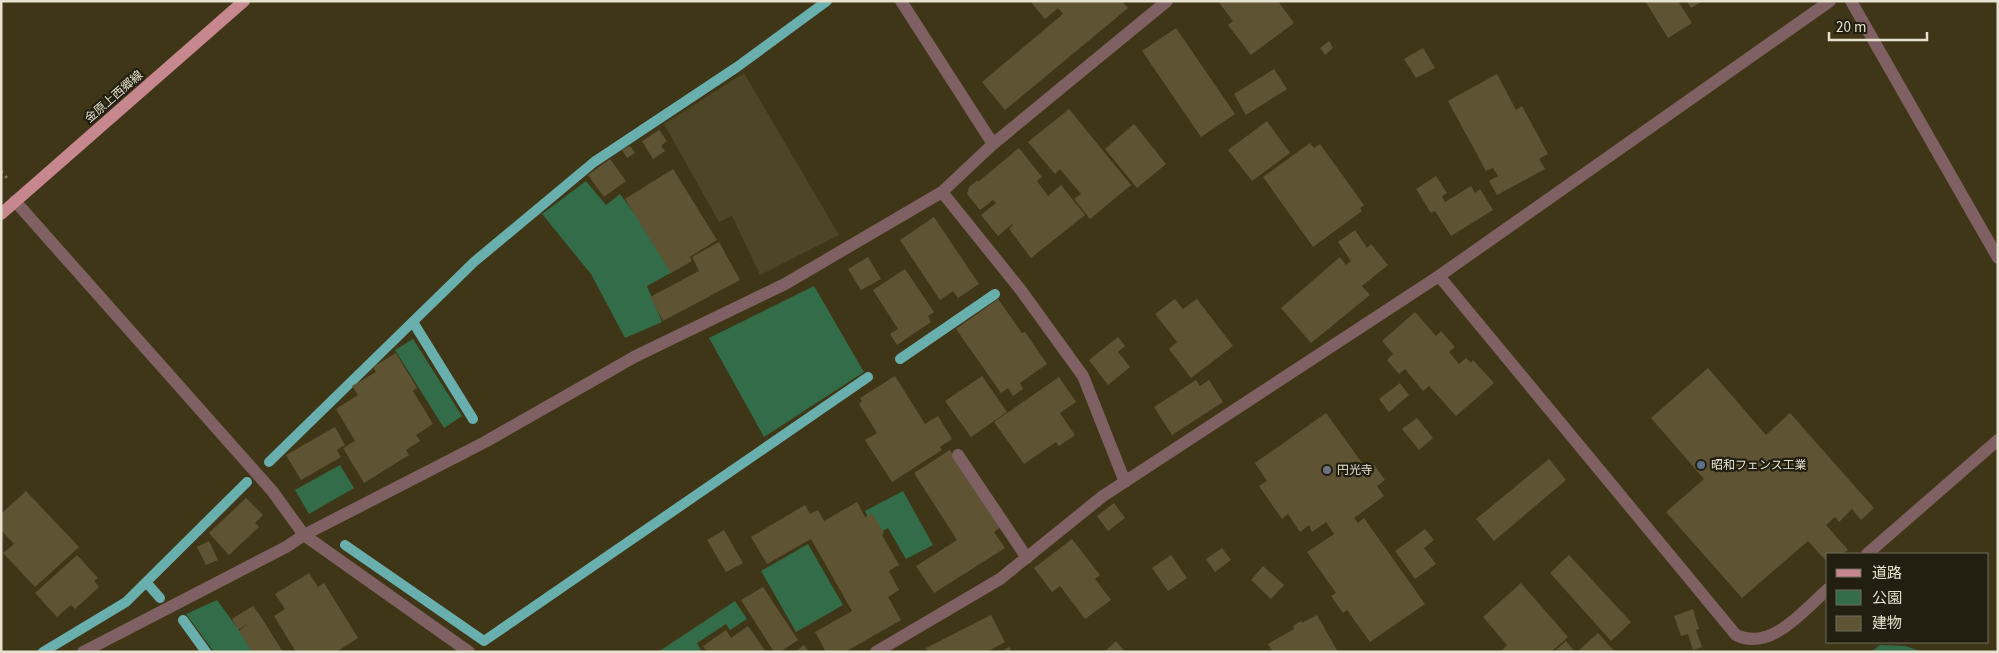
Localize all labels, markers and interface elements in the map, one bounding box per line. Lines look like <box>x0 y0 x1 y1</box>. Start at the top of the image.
scale bar <box>1829 10 1926 42</box>
text: 20 m <box>1836 17 1866 38</box>
street label: 金原上西郷線 <box>81 67 147 127</box>
place label: 昭和フェンス工業 <box>1711 457 1807 474</box>
marker: 昭和フェンス工業 <box>1695 459 1707 471</box>
place label: 円光寺 <box>1337 462 1373 479</box>
marker: 円光寺 <box>1321 464 1333 476</box>
legend <box>1826 553 1989 643</box>
text: 道路 <box>1872 563 1902 584</box>
text: 公園 <box>1872 588 1902 609</box>
text: 建物 <box>1872 613 1902 634</box>

